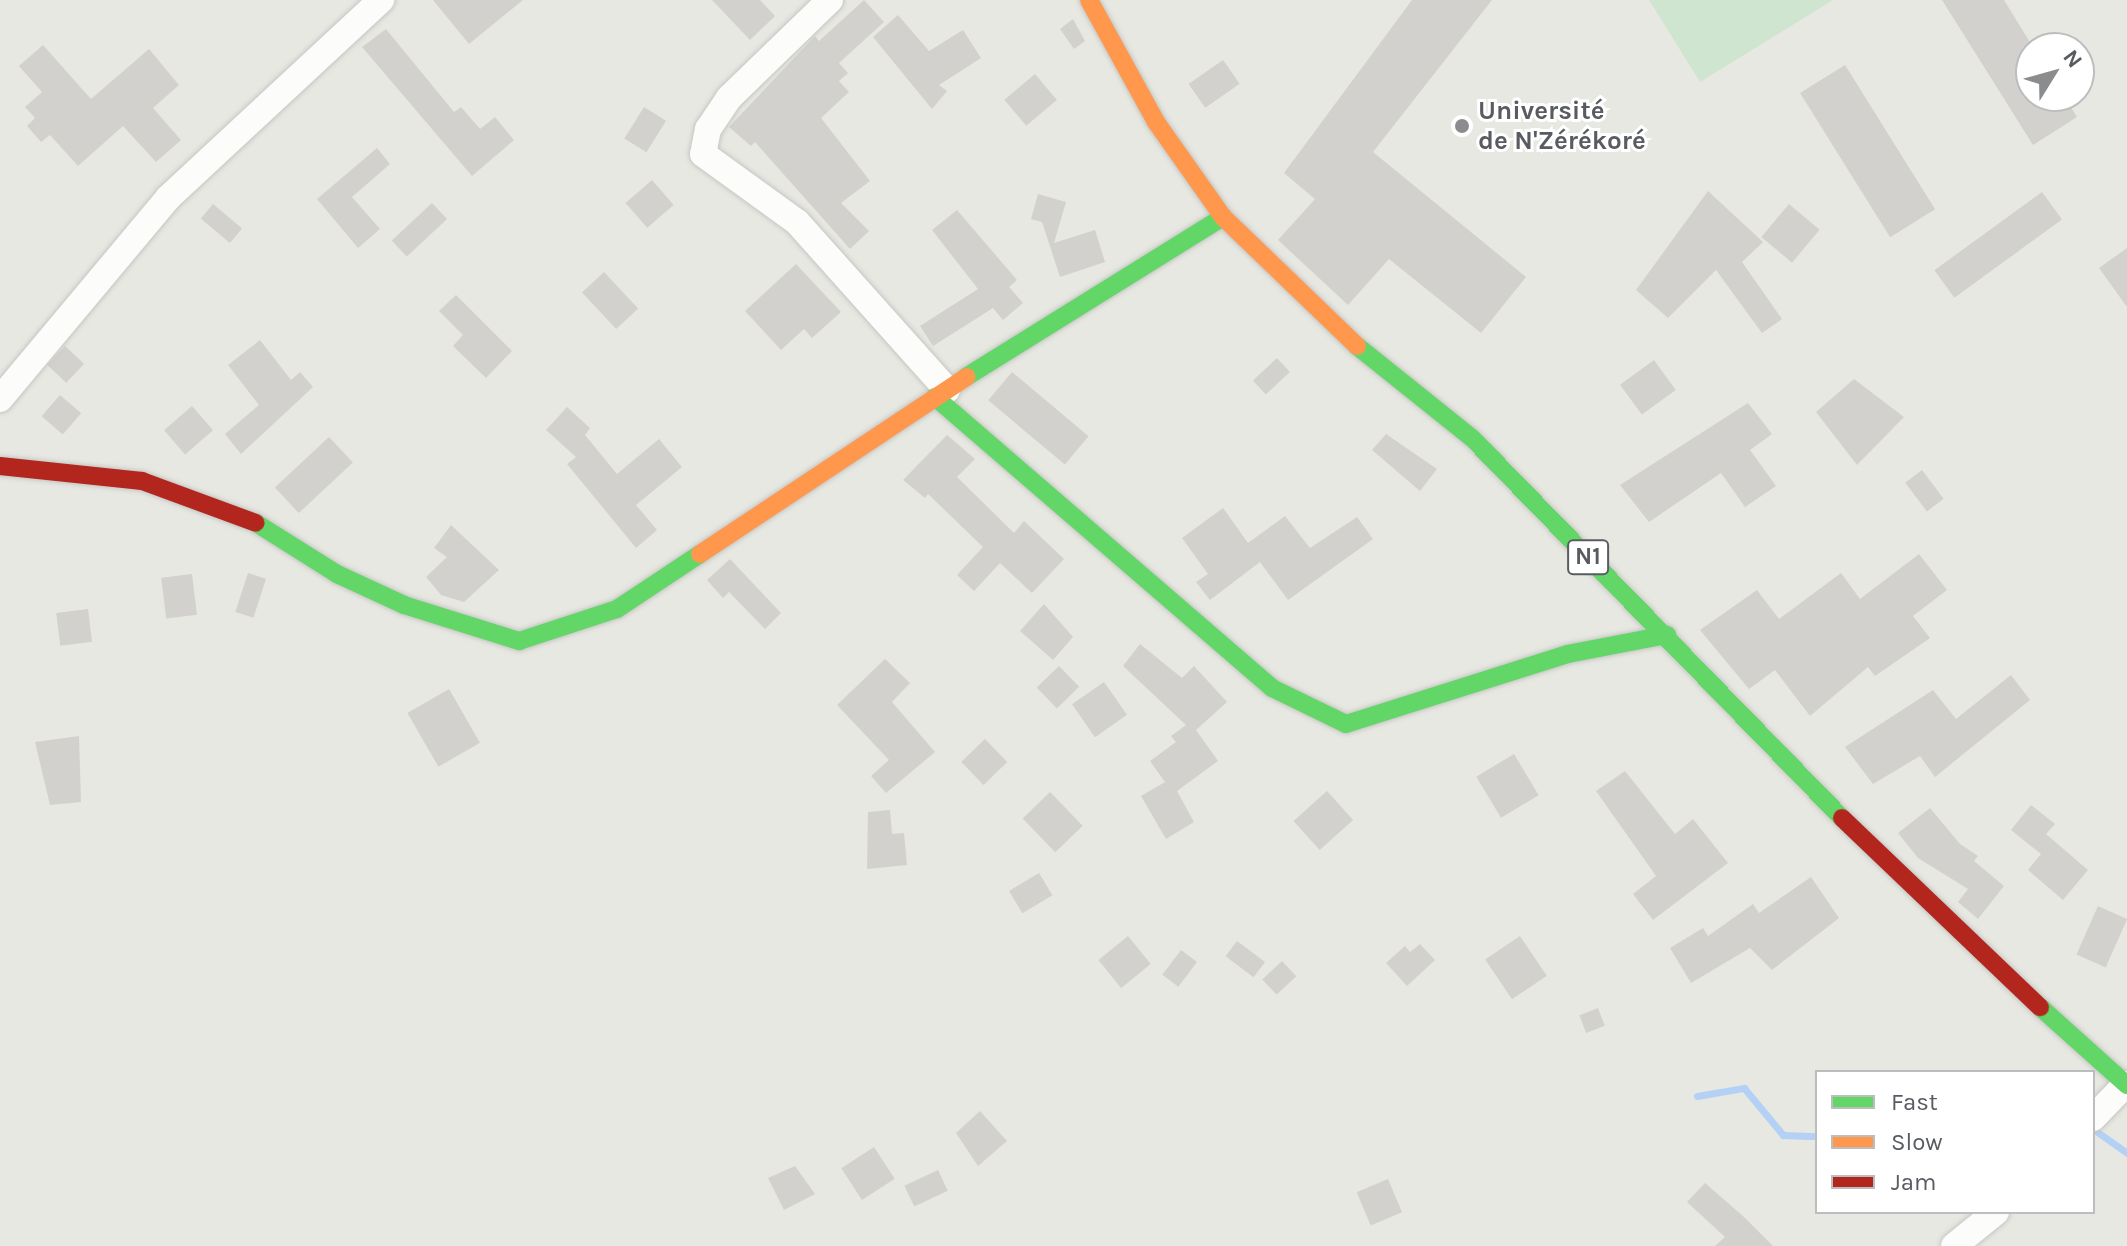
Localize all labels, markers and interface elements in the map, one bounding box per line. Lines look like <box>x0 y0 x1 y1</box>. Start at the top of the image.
north arrow <box>2015 32 2095 112</box>
text: N <box>2057 45 2088 73</box>
place label: Université de N'Zérékoré <box>1478 95 1646 156</box>
marker: Université de N'Zérékoré <box>1453 117 1471 135</box>
road number: N1 <box>1566 537 1610 577</box>
legend <box>1815 1070 2095 1214</box>
text: Fast <box>1891 1088 1938 1116</box>
text: Slow <box>1891 1128 1943 1156</box>
text: Jam <box>1891 1168 1936 1196</box>

